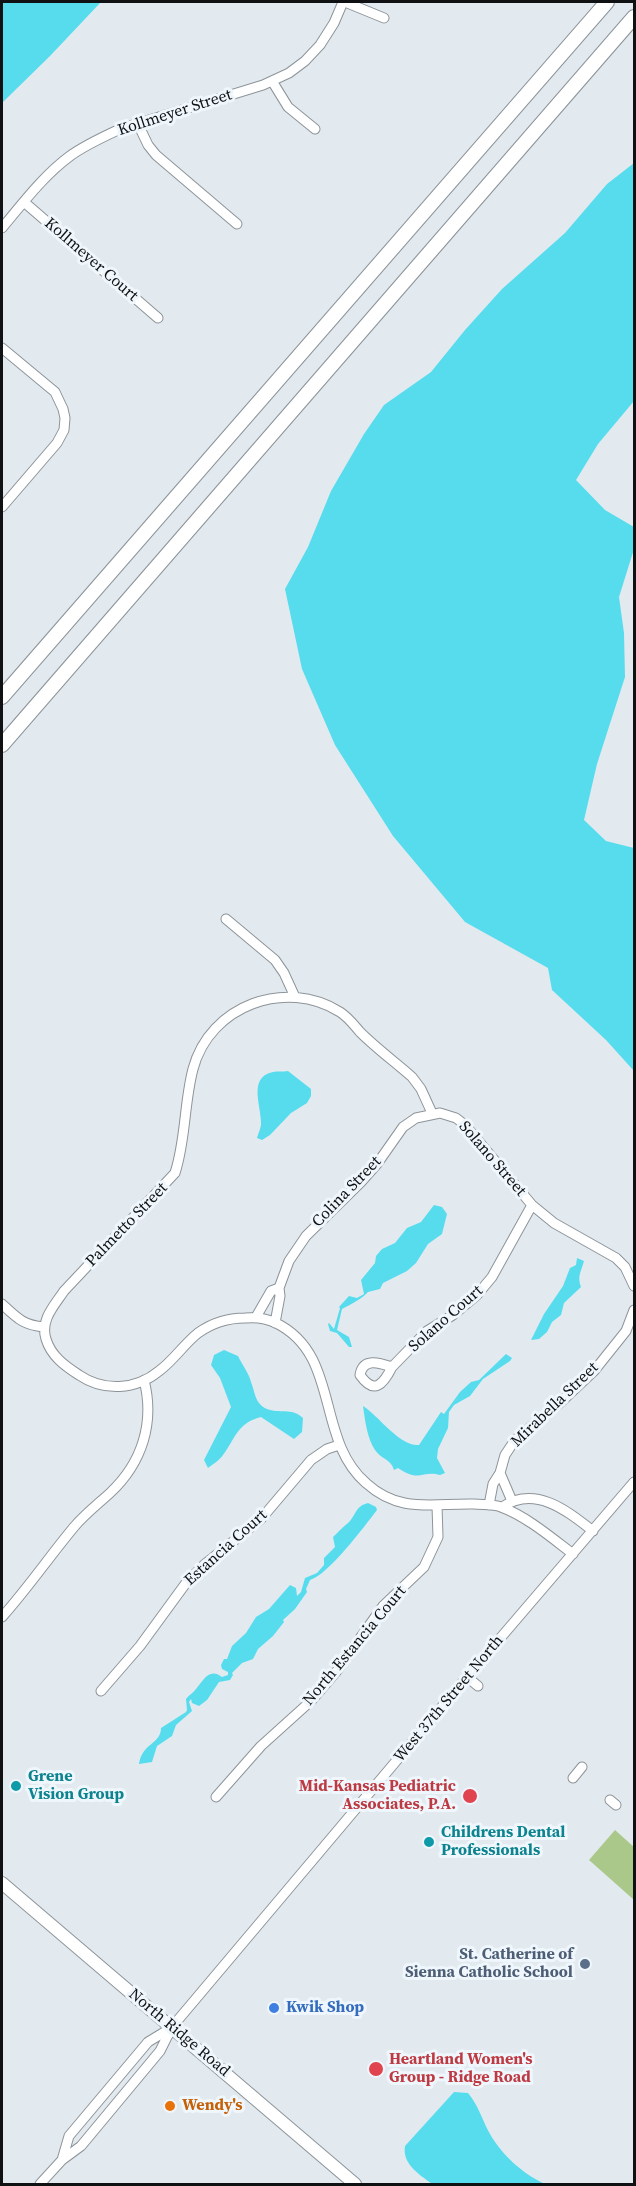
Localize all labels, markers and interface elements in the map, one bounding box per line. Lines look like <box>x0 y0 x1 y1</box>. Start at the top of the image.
street label: Kollmeyer Street <box>116 86 234 140</box>
street label: Kollmeyer Court <box>40 214 142 306</box>
street label: Solano Street <box>454 1118 530 1200</box>
street label: Colina Street <box>308 1153 386 1231</box>
street label: Palmetto Street <box>82 1179 172 1271</box>
street label: Solano Court <box>405 1282 487 1356</box>
street label: Mirabella Street <box>507 1359 603 1451</box>
street label: Estancia Court <box>181 1506 271 1590</box>
street label: North Estancia Court <box>299 1582 411 1710</box>
street label: West 37th Street North <box>390 1631 508 1767</box>
place label: Grene Vision Group <box>28 1767 124 1805</box>
place label: Mid-Kansas Pediatric Associates, P.A. <box>299 1777 456 1815</box>
marker: Grene Vision Group <box>9 1779 23 1793</box>
marker: Mid-Kansas Pediatric Associates, P.A. <box>461 1787 479 1805</box>
place label: Childrens Dental Professionals <box>441 1823 565 1861</box>
marker: Childrens Dental Professionals <box>422 1835 436 1849</box>
place label: St. Catherine of Sienna Catholic School <box>405 1945 573 1983</box>
marker: St. Catherine of Sienna Catholic School <box>578 1957 592 1971</box>
street label: North Ridge Road <box>124 1985 234 2081</box>
place label: Kwik Shop <box>286 1998 364 2018</box>
marker: Kwik Shop <box>267 2001 281 2015</box>
place label: Heartland Women's Group - Ridge Road <box>389 2050 533 2088</box>
marker: Heartland Women's Group - Ridge Road <box>367 2060 385 2078</box>
place label: Wendy's <box>182 2096 243 2116</box>
marker: Wendy's <box>163 2099 177 2113</box>

